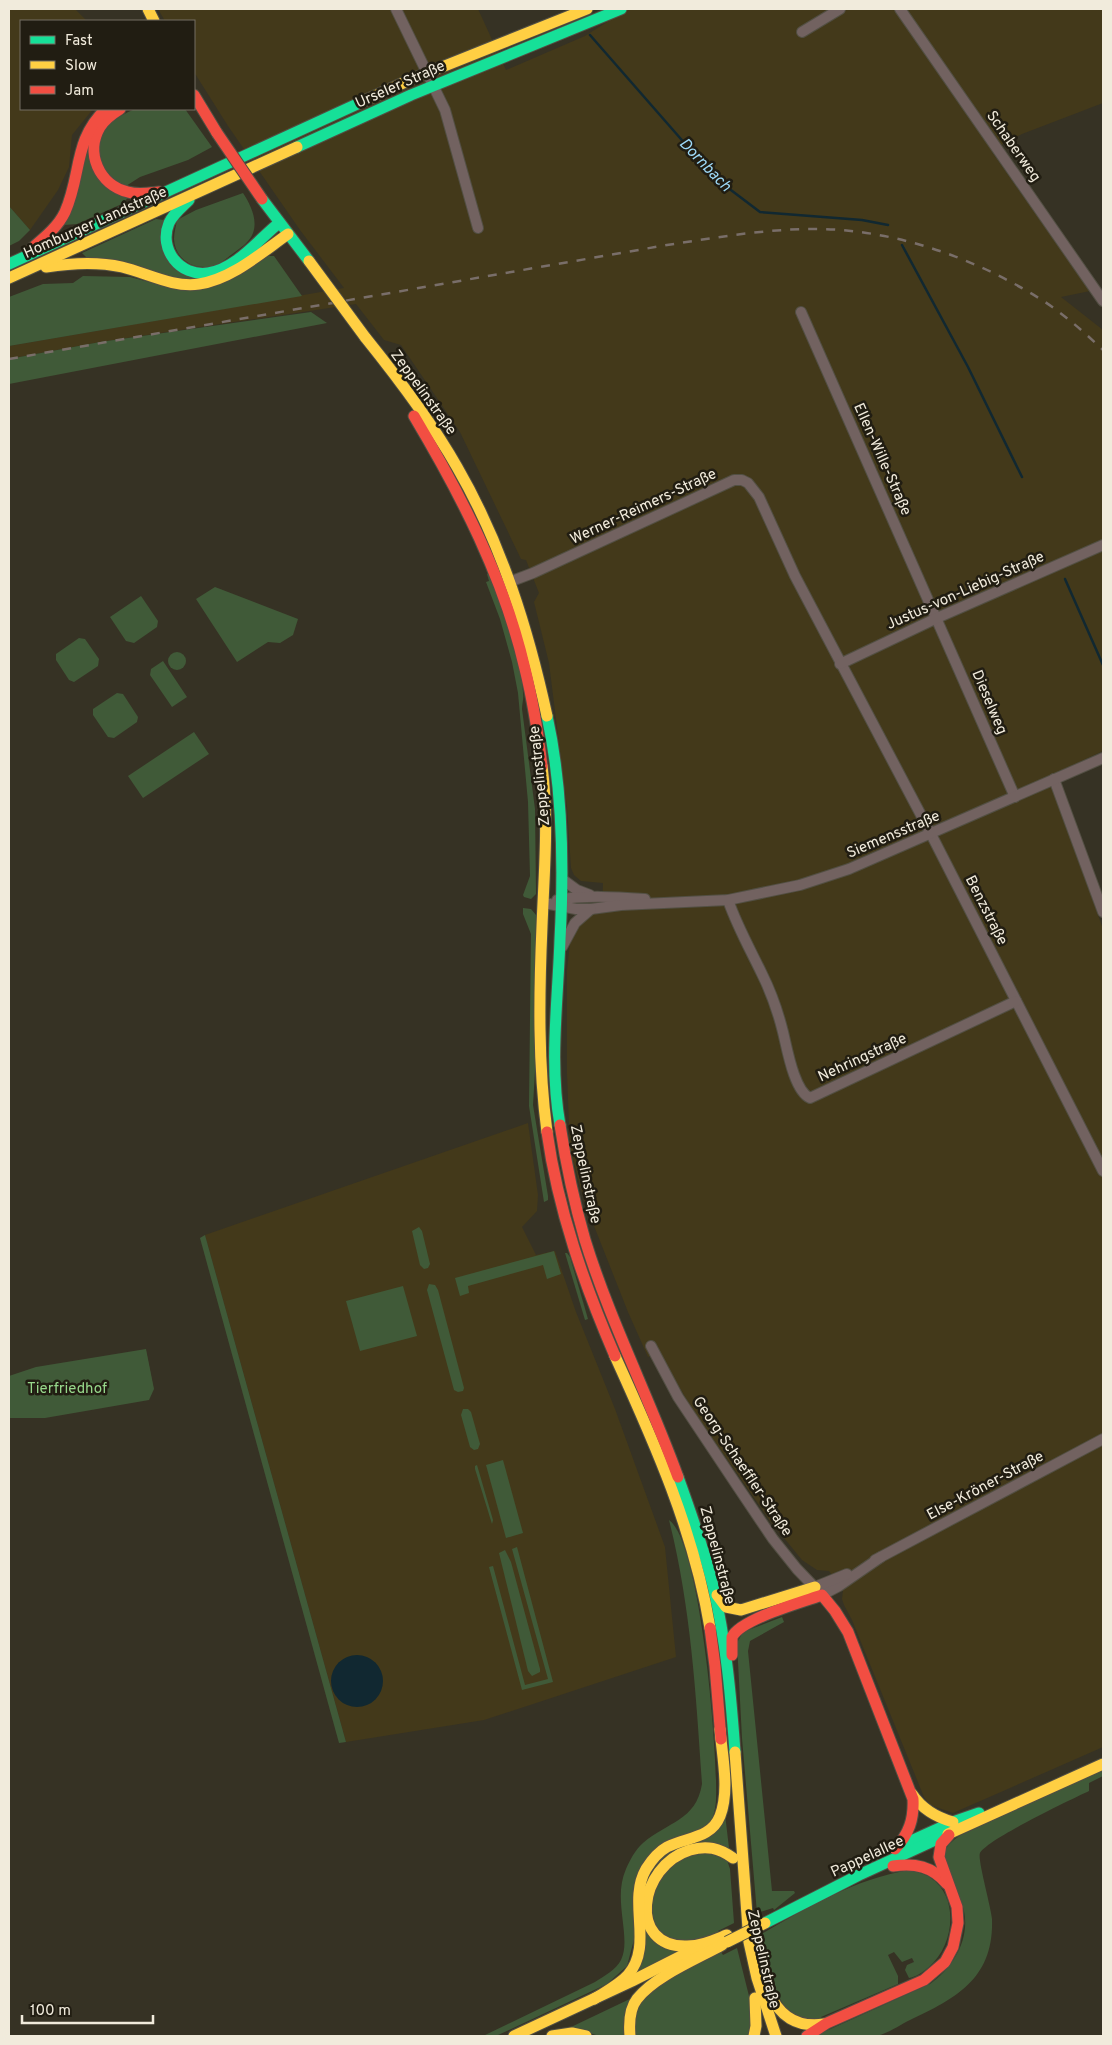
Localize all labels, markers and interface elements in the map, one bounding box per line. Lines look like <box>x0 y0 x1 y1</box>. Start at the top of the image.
legend <box>20 20 195 110</box>
text: Fast <box>65 32 93 51</box>
text: Slow <box>65 57 97 76</box>
street label: Urseler Straße <box>353 57 448 114</box>
text: Jam <box>65 82 94 101</box>
street label: Schaberweg <box>981 108 1044 186</box>
water label: Dornbach <box>674 134 735 197</box>
street label: Homburger Landstraße <box>21 183 170 264</box>
street label: Zeppelinstraße <box>385 347 460 439</box>
street label: Ellen-Wille-Straße <box>848 400 915 519</box>
street label: Werner-Reimers-Straße <box>567 465 720 550</box>
street label: Justus-von-Liebig-Straße <box>884 548 1048 635</box>
street label: Dieselweg <box>967 667 1011 738</box>
street label: Zeppelinstraße <box>526 725 555 827</box>
street label: Siemensstraße <box>844 807 943 864</box>
street label: Benzstraße <box>960 873 1011 949</box>
street label: Nehringstraße <box>815 1030 910 1087</box>
street label: Zeppelinstraße <box>565 1123 604 1226</box>
park label: Tierfriedhof <box>27 1380 107 1399</box>
street label: Georg-Schaeffler-Straße <box>688 1393 796 1540</box>
street label: Else-Kröner-Straße <box>924 1447 1048 1525</box>
street label: Zeppelinstraße <box>694 1504 739 1607</box>
street label: Pappelallee <box>828 1832 907 1883</box>
street label: Zeppelinstraße <box>742 1908 783 2011</box>
scale bar <box>22 1992 154 2024</box>
text: 100 m <box>30 2002 71 2021</box>

